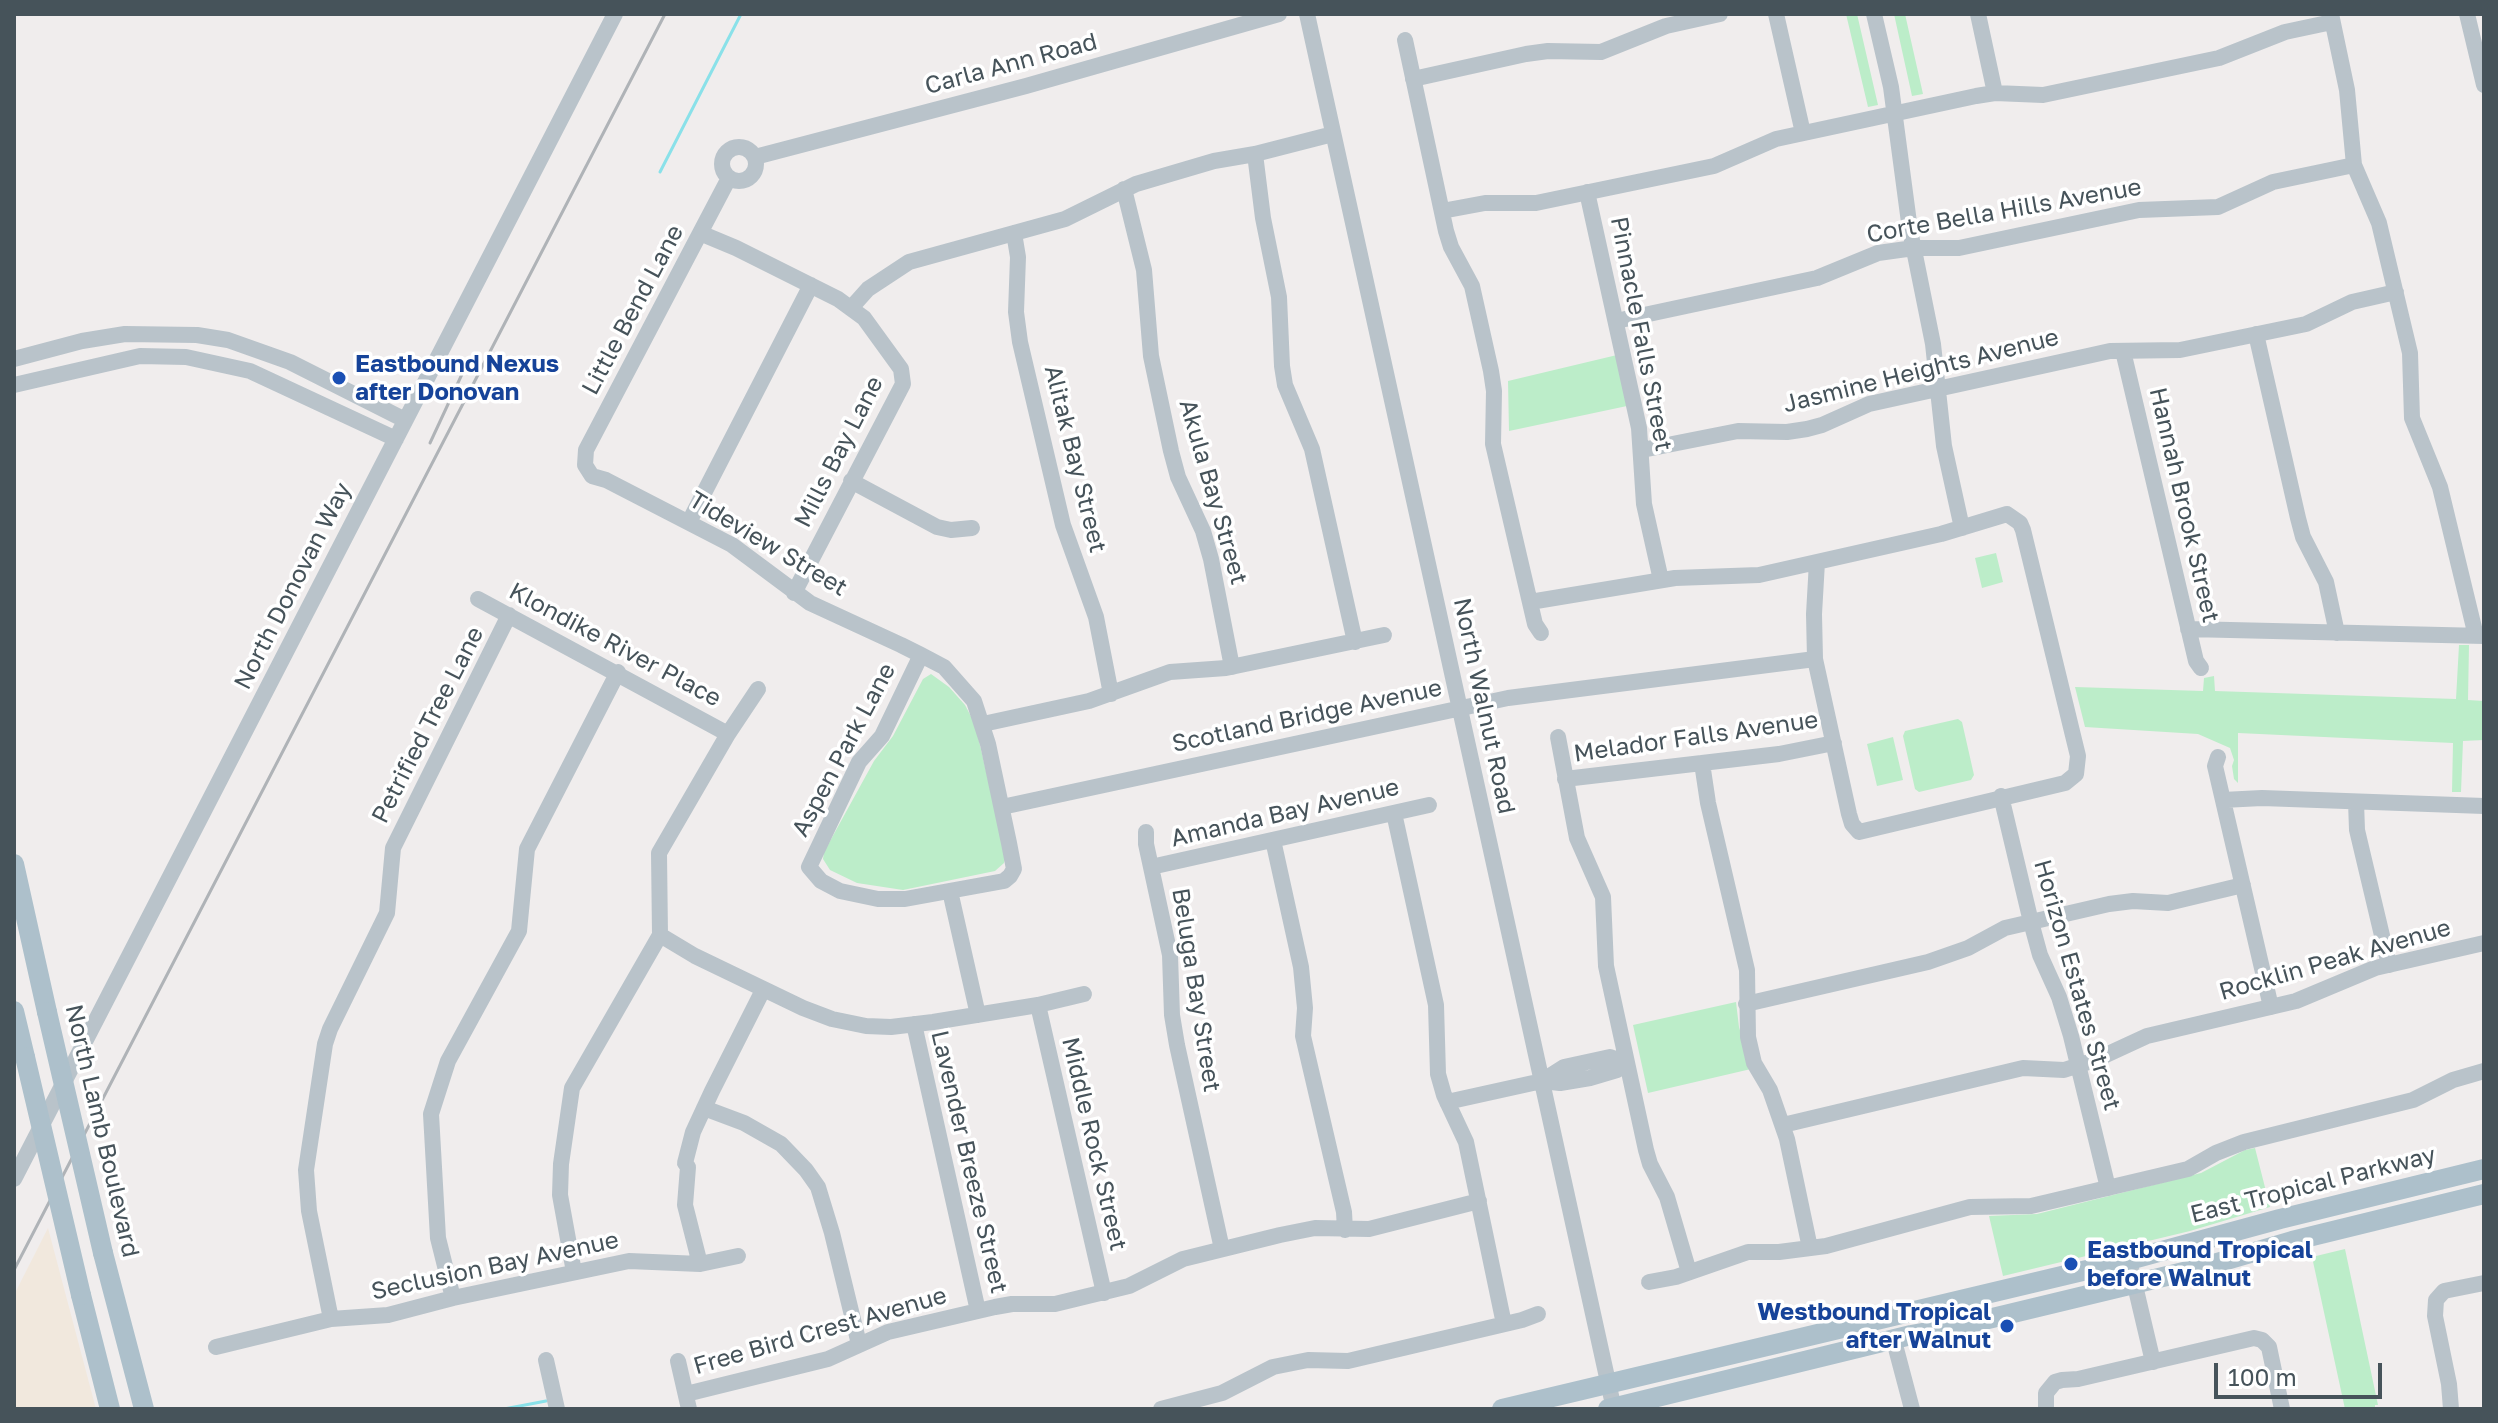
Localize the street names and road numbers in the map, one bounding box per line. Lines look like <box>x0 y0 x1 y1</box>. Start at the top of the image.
street label: Carla Ann Road <box>922 27 1100 101</box>
street label: Corte Bella Hills Avenue <box>1864 173 2144 249</box>
street label: Pinnacle Falls Street <box>1604 214 1678 454</box>
street label: Little Bend Lane <box>576 220 690 400</box>
street label: Jasmine Heights Avenue <box>1780 323 2062 419</box>
street label: Alitak Bay Street <box>1038 362 1112 556</box>
street label: Mills Bay Lane <box>789 372 889 532</box>
street label: Hannah Brook Street <box>2143 385 2225 625</box>
street label: Akula Bay Street <box>1173 396 1253 588</box>
street label: North Donovan Way <box>228 478 358 694</box>
street label: Tideview Street <box>684 485 852 603</box>
street label: Klondike River Place <box>504 577 726 713</box>
street label: North Walnut Road <box>1447 595 1521 817</box>
street label: Petrified Tree Lane <box>366 622 490 828</box>
street label: Aspen Park Lane <box>786 658 902 842</box>
street label: Scotland Bridge Avenue <box>1169 673 1445 759</box>
street label: Melador Falls Avenue <box>1572 706 1820 768</box>
street label: Amanda Bay Avenue <box>1168 773 1402 853</box>
street label: Horizon Estates Street <box>2027 856 2127 1114</box>
street label: Beluga Bay Street <box>1166 886 1226 1094</box>
street label: Rocklin Peak Avenue <box>2216 913 2454 1007</box>
street label: North Lamb Boulevard <box>59 1002 145 1260</box>
street label: Lavender Breeze Street <box>925 1028 1013 1296</box>
street label: Middle Rock Street <box>1055 1034 1133 1254</box>
street label: East Tropical Parkway <box>2187 1141 2439 1229</box>
street label: Seclusion Bay Avenue <box>369 1226 621 1306</box>
street label: Free Bird Crest Avenue <box>690 1281 950 1381</box>

